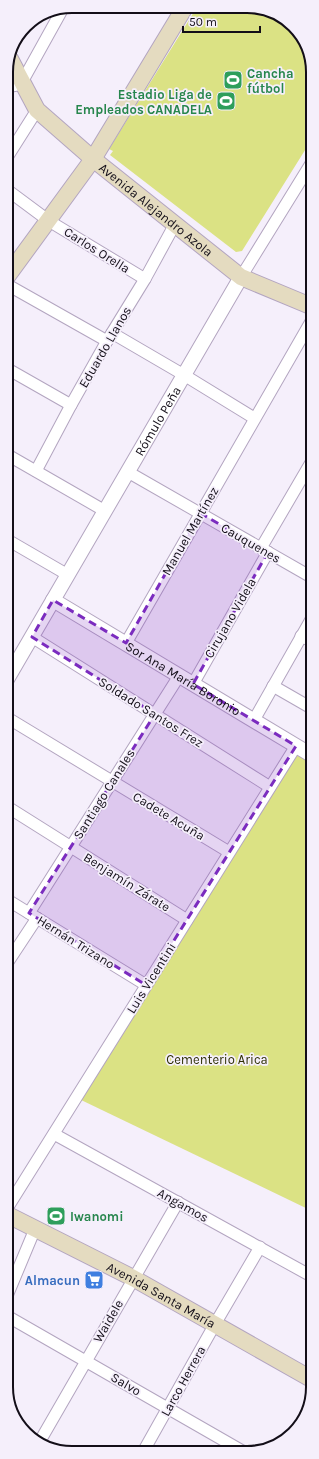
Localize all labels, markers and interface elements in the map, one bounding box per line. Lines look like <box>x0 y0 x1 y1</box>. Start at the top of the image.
scale bar <box>183 8 260 34</box>
text: 50 m <box>189 15 217 29</box>
place label: Cancha fútbol <box>247 66 294 96</box>
sports icon: Cancha fútbol <box>222 69 244 91</box>
place label: Estadio Liga de Empleados CANADELA <box>75 87 212 117</box>
sports icon: Estadio Liga de Empleados CANADELA <box>215 90 237 112</box>
street label: Avenida Alejandro Azola <box>96 160 216 259</box>
street label: Carlos Orella <box>61 224 133 276</box>
street label: Eduardo Llanos <box>76 304 134 390</box>
street label: Rómulo Peña <box>131 383 183 458</box>
street label: Manuel Martínez <box>159 484 221 578</box>
street label: Cauquenes <box>218 520 284 567</box>
street label: Cirujano Videla <box>201 575 259 661</box>
street label: Sor Ana María Boronio <box>123 638 243 718</box>
street label: Soldado Santos Frez <box>96 674 206 750</box>
street label: Santiago Canales <box>70 746 138 842</box>
street label: Cadete Acuña <box>130 789 208 843</box>
street label: Benjamín Zárate <box>81 849 173 915</box>
street label: Hernán Trizano <box>35 912 117 972</box>
street label: Luis Vicentini <box>123 940 179 1016</box>
park label: Cementerio Arica <box>166 1052 268 1067</box>
street label: Angamos <box>155 1185 211 1225</box>
sports icon: Iwanomi <box>45 1205 67 1227</box>
place label: Iwanomi <box>70 1209 123 1224</box>
street label: Avenida Santa María <box>104 1259 218 1331</box>
supermarket icon: Almacun <box>83 1269 105 1291</box>
place label: Almacun <box>25 1273 80 1288</box>
street label: Waidele <box>90 1297 126 1345</box>
street label: Larco Herrera <box>157 1343 209 1419</box>
street label: Salvo <box>108 1369 144 1399</box>

